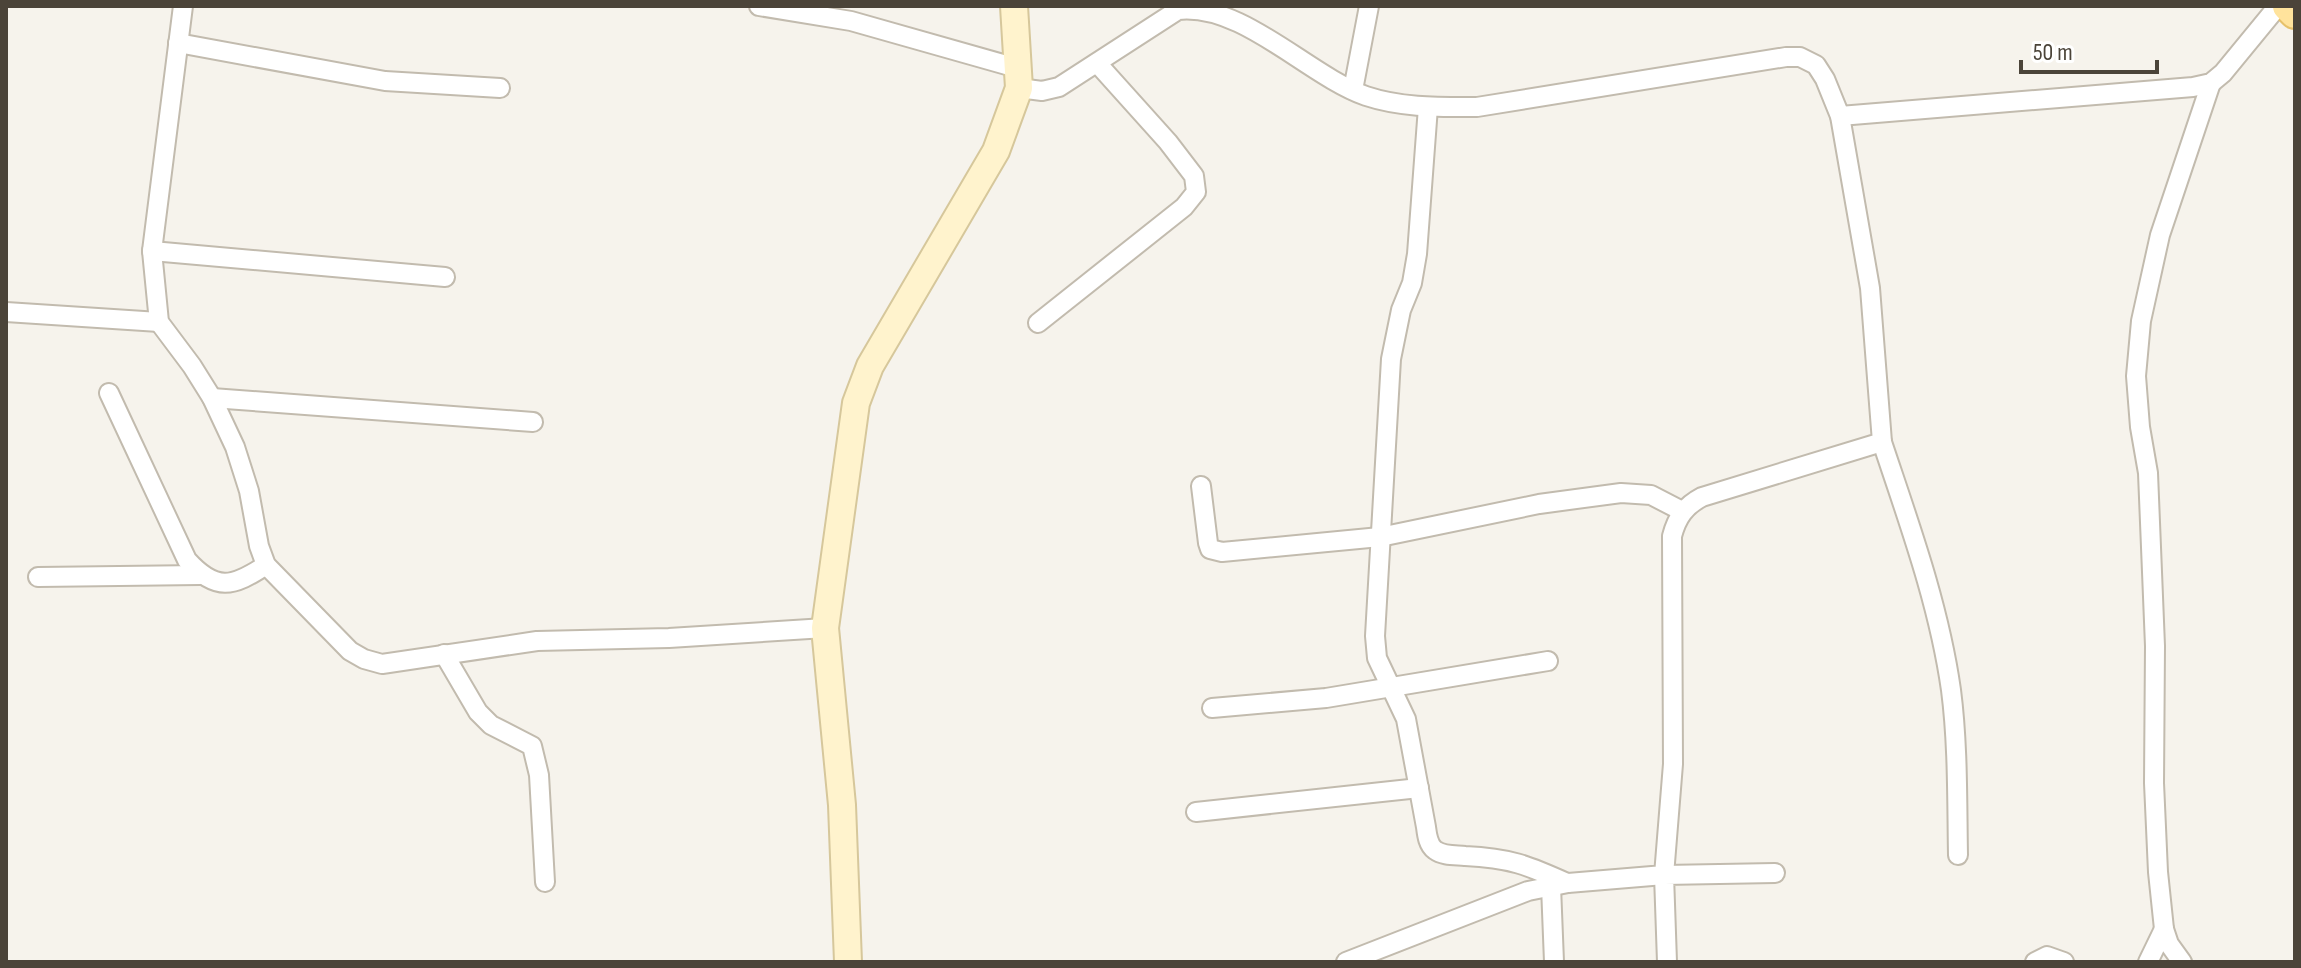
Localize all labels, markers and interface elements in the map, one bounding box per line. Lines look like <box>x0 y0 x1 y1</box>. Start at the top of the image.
scale bar <box>2021 24 2157 74</box>
text: 50 m <box>2033 38 2073 67</box>

